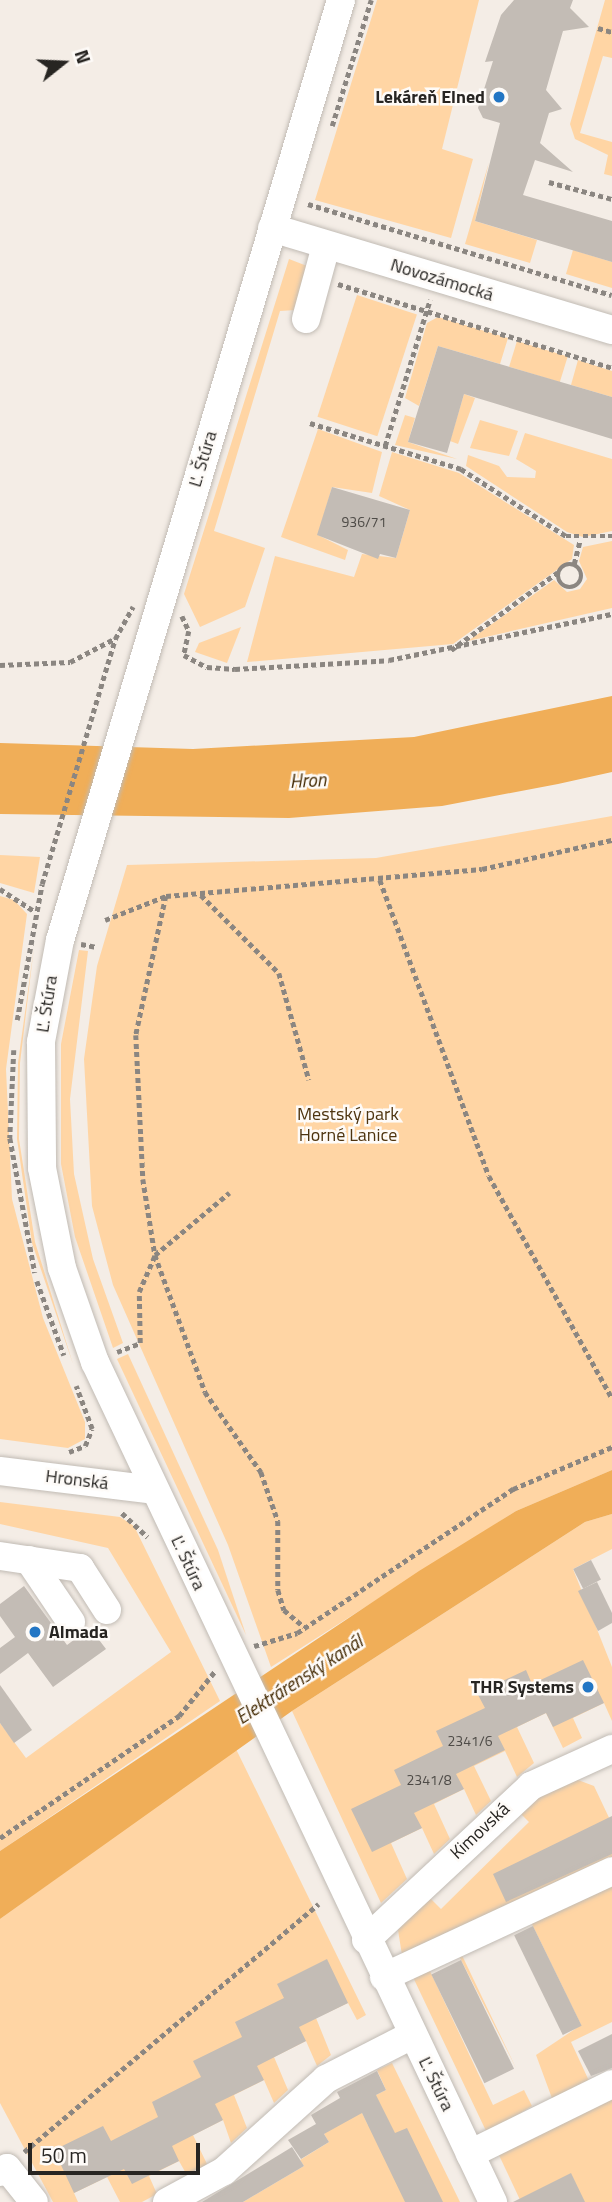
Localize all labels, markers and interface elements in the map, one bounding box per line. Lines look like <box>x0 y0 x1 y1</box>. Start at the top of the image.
north arrow <box>28 28 98 98</box>
text: N <box>68 46 99 67</box>
place label: Lekáreň Elned <box>375 86 485 108</box>
marker: Lekáreň Elned <box>491 89 507 105</box>
street label: Novozámocká <box>388 254 496 306</box>
street label: Ľ. Štúra <box>184 428 222 490</box>
house number: 936/71 <box>342 514 386 530</box>
water label: Hron <box>289 768 327 792</box>
street label: Ľ. Štúra <box>32 974 62 1034</box>
park label: Mestský park Horné Lanice <box>297 1104 399 1146</box>
street label: Hronská <box>44 1465 110 1495</box>
street label: Ľ. Štúra <box>166 1532 210 1594</box>
place label: Almada <box>49 1621 108 1643</box>
marker: Almada <box>27 1624 43 1640</box>
water label: Elektrárenský kanál <box>231 1630 367 1728</box>
place label: THR Systems <box>471 1676 574 1698</box>
marker: THR Systems <box>580 1679 596 1695</box>
house number: 2341/6 <box>448 1733 492 1749</box>
house number: 2341/8 <box>407 1772 451 1788</box>
street label: Kimovská <box>446 1798 514 1864</box>
street label: Ľ. Štúra <box>414 2053 458 2115</box>
scale bar <box>32 2128 203 2172</box>
text: 50 m <box>41 2139 87 2171</box>

